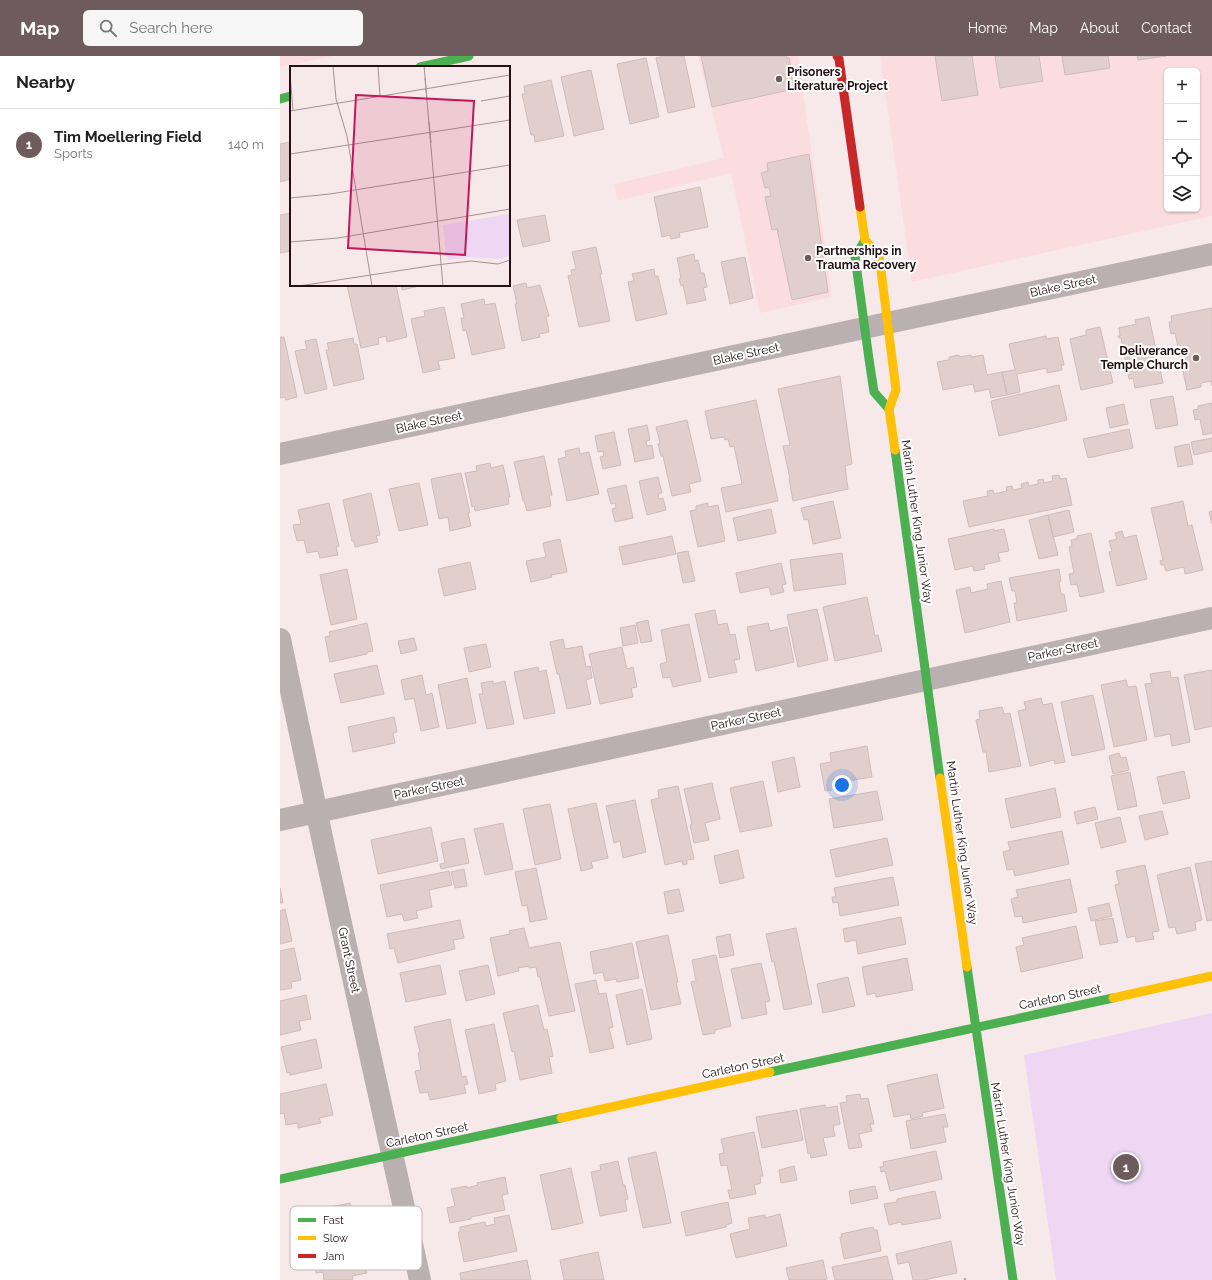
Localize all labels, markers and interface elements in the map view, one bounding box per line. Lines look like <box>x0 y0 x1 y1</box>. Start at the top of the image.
search box <box>83 10 363 46</box>
text: Map <box>20 17 59 39</box>
icon: search <box>97 17 119 39</box>
text: Search here <box>129 19 213 37</box>
text: Home <box>968 20 1007 36</box>
text: Map <box>1029 20 1058 36</box>
text: About <box>1080 20 1119 36</box>
text: Contact <box>1141 20 1192 36</box>
place label: Prisoners Literature Project <box>787 65 888 93</box>
inset map <box>290 66 510 286</box>
map controls <box>1164 68 1200 212</box>
button: + <box>1164 68 1200 104</box>
text: Nearby <box>16 72 75 92</box>
marker: Prisoners Literature Project <box>774 74 784 84</box>
button: − <box>1164 104 1200 140</box>
text: Tim Moellering Field <box>54 128 202 146</box>
text: 1 <box>26 137 32 152</box>
text: 140 m <box>228 137 264 152</box>
button: locate <box>1164 140 1200 176</box>
text: Sports <box>54 146 93 161</box>
button: layers <box>1164 176 1200 212</box>
place label: Partnerships in Trauma Recovery <box>816 244 917 272</box>
marker: Partnerships in Trauma Recovery <box>803 253 813 263</box>
street label: Blake Street <box>1029 272 1097 300</box>
street label: Blake Street <box>712 340 780 368</box>
place label: Deliverance Temple Church <box>1100 344 1188 372</box>
marker: Deliverance Temple Church <box>1191 353 1201 363</box>
street label: Blake Street <box>395 408 463 436</box>
street label: Martin Luther King Junior Way <box>899 439 936 605</box>
street label: Parker Street <box>1027 636 1099 664</box>
street label: Parker Street <box>710 705 782 733</box>
street label: Martin Luther King Junior Way <box>944 760 981 926</box>
street label: Parker Street <box>393 774 465 802</box>
your location <box>832 775 852 795</box>
street label: Grant Street <box>335 926 363 994</box>
street label: Carleton Street <box>1018 981 1102 1013</box>
street label: Carleton Street <box>701 1050 785 1082</box>
street label: Martin Luther King Junior Way <box>988 1081 1028 1247</box>
street label: Carleton Street <box>385 1119 469 1151</box>
pin: 1 <box>1113 1152 1139 1182</box>
legend <box>290 1206 422 1270</box>
text: Fast <box>323 1214 344 1227</box>
text: Slow <box>323 1232 348 1245</box>
text: Jam <box>323 1250 344 1263</box>

